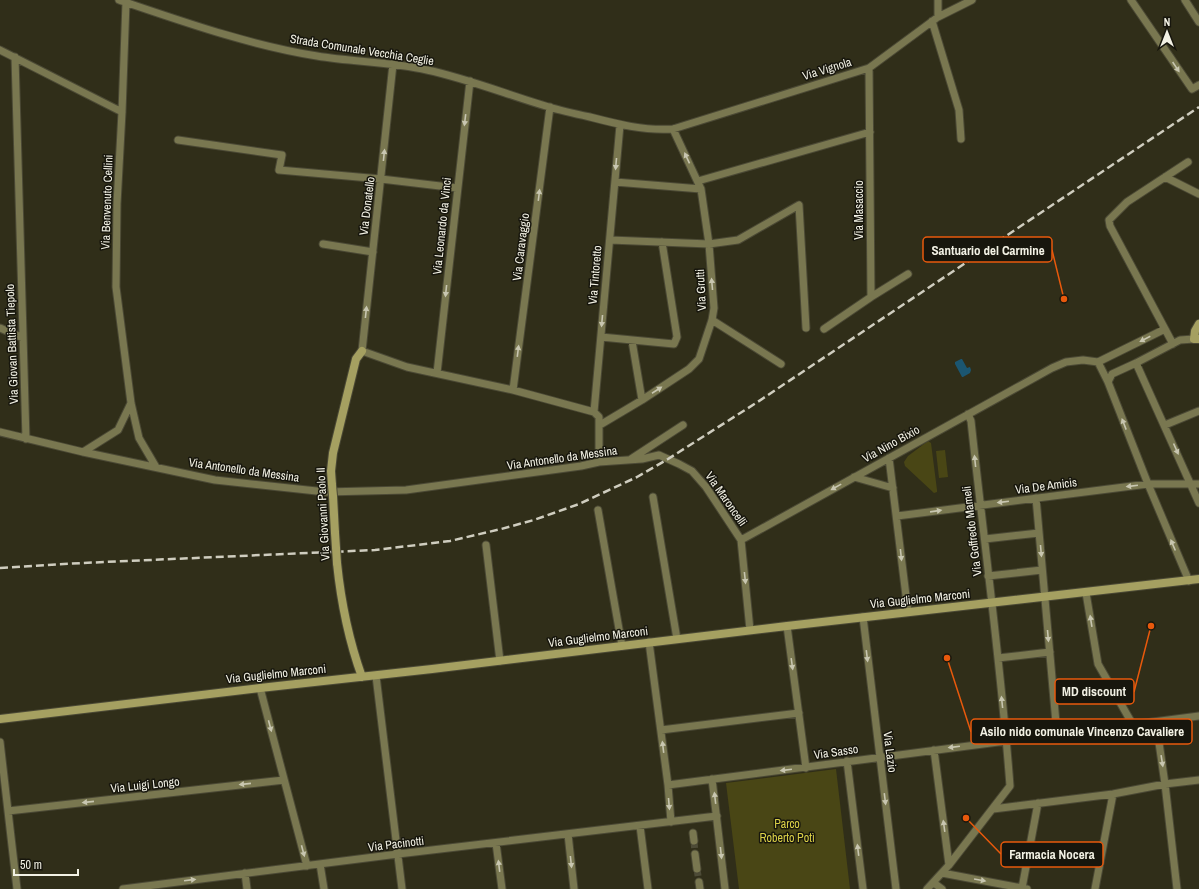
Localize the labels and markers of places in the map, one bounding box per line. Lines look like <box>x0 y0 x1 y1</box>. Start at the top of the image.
callout: Santuario del Carmine <box>923 237 1052 262</box>
callout: MD discount <box>1055 679 1134 704</box>
callout: Asilo nido comunale Vincenzo Cavaliere <box>971 719 1192 744</box>
callout: Farmacia Nocera <box>1001 842 1103 867</box>

